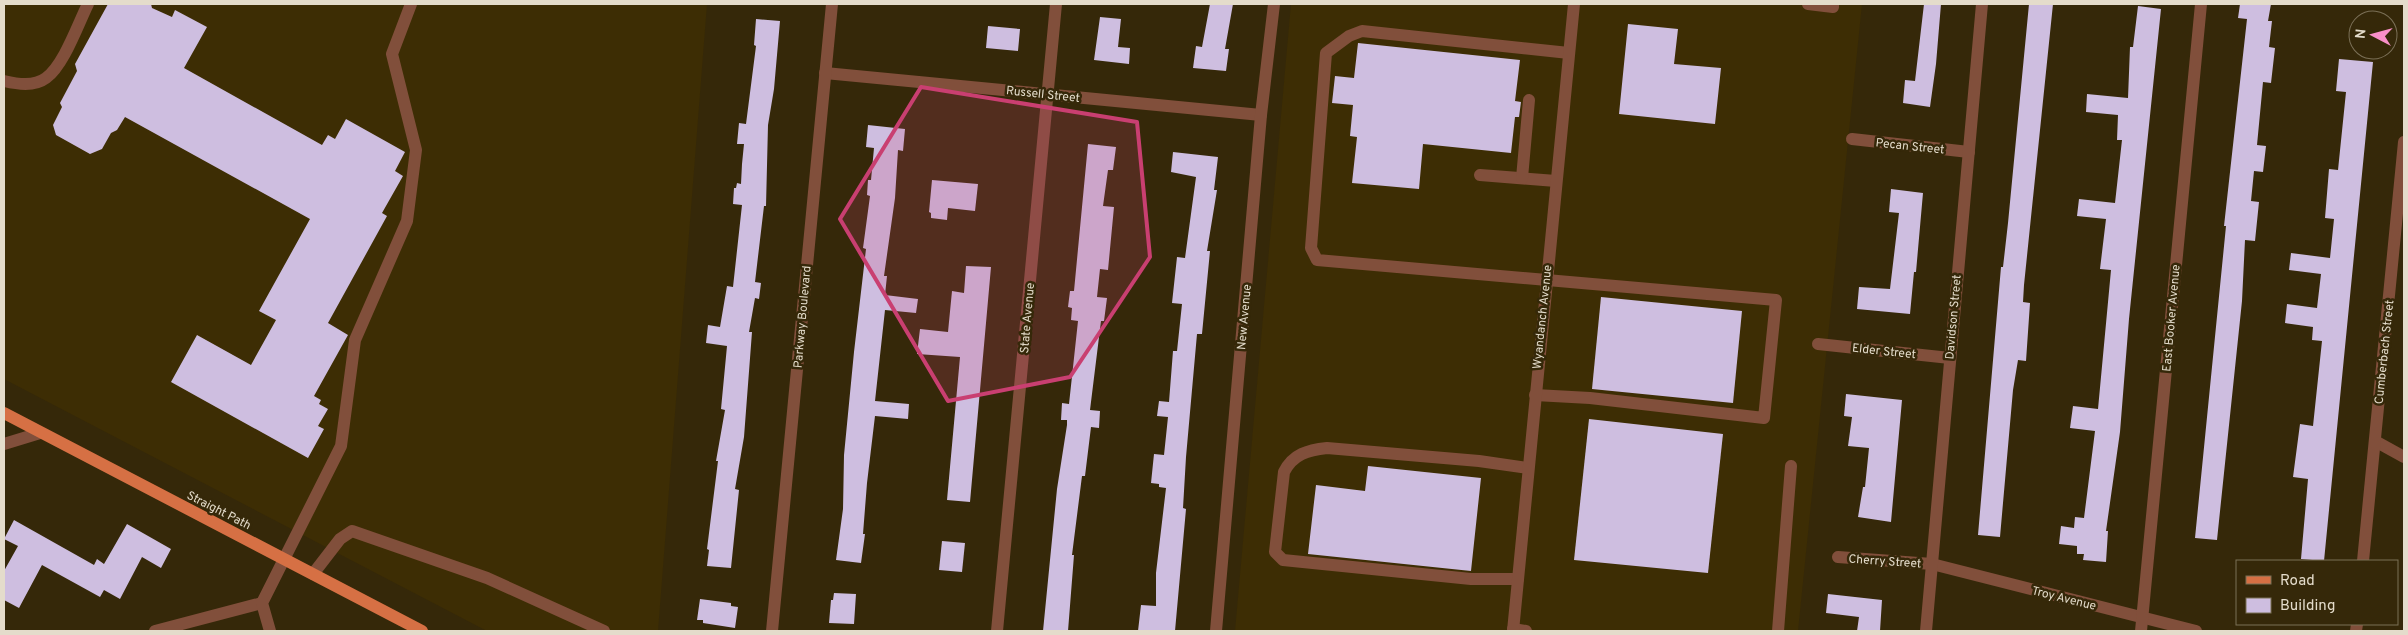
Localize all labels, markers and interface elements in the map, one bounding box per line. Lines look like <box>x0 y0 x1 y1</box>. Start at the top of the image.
north arrow <box>2348 10 2398 60</box>
text: N <box>2353 28 2371 40</box>
street label: Russell Street <box>1005 83 1081 107</box>
street label: Pecan Street <box>1875 135 1945 159</box>
street label: Wyandanch Avenue <box>1530 264 1556 370</box>
street label: East Booker Avenue <box>2159 264 2185 372</box>
street label: Parkway Boulevard <box>791 265 815 369</box>
street label: Davidson Street <box>1942 274 1966 360</box>
street label: State Avenue <box>1017 282 1039 354</box>
street label: New Avenue <box>1234 284 1256 351</box>
street label: Cumberbach Street <box>2372 299 2398 405</box>
street label: Elder Street <box>1851 341 1917 363</box>
street label: Straight Path <box>184 488 253 534</box>
street label: Cherry Street <box>1848 551 1922 573</box>
legend <box>2236 560 2398 625</box>
text: Road <box>2280 572 2315 591</box>
street label: Troy Avenue <box>2030 583 2098 615</box>
text: Building <box>2280 597 2335 616</box>

